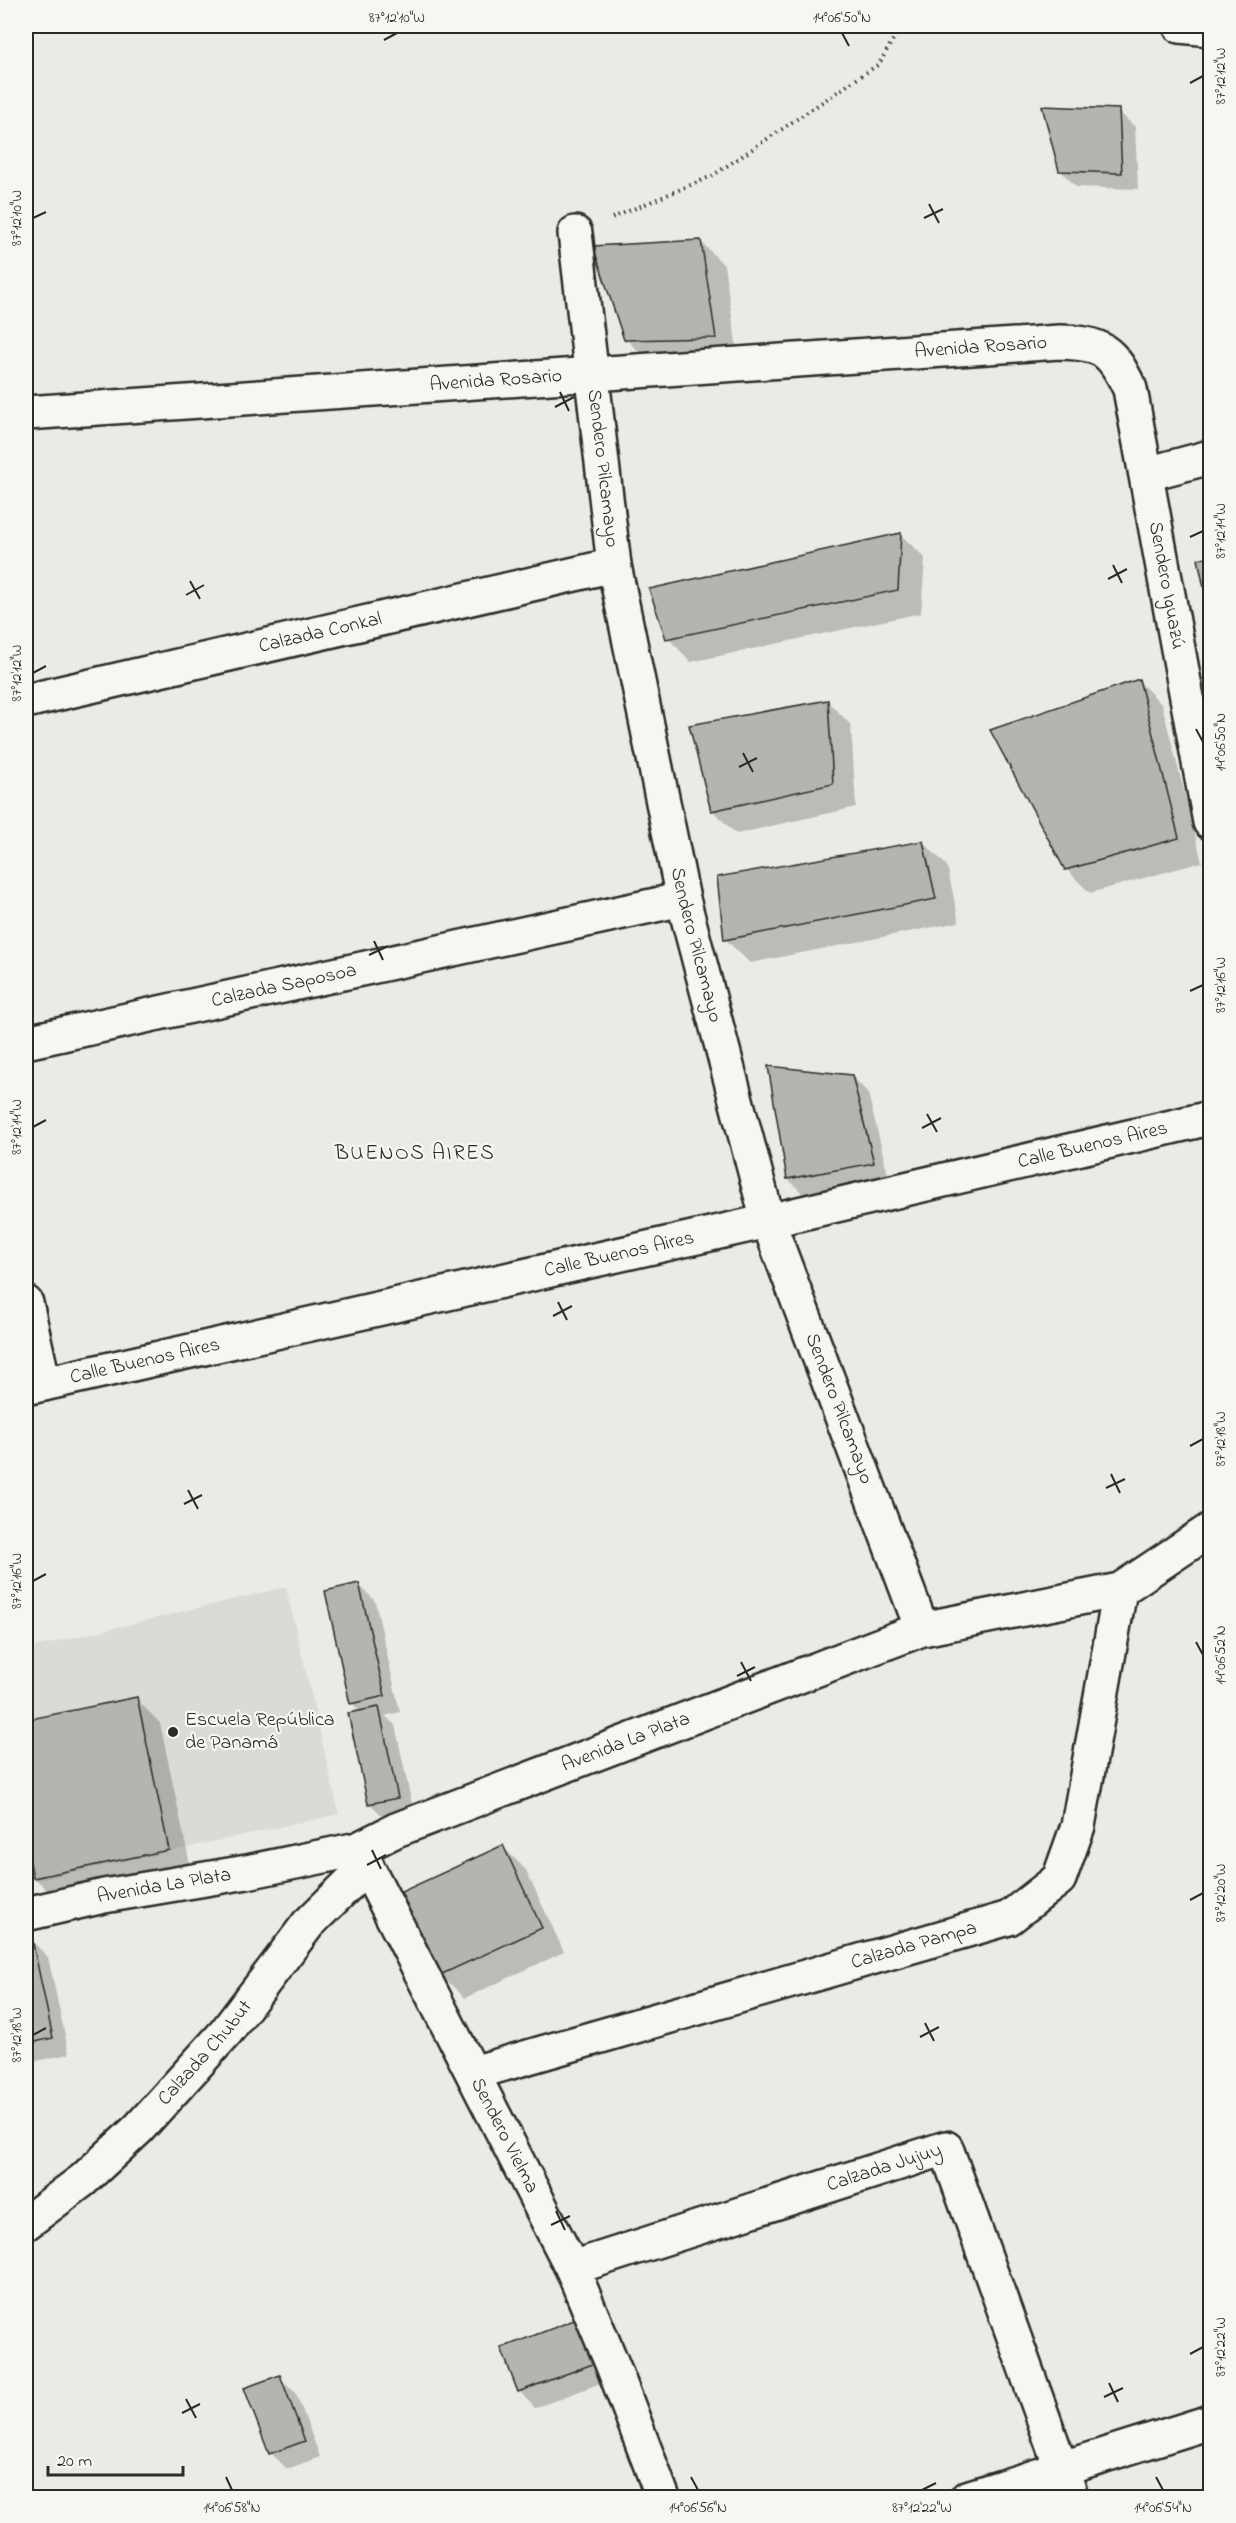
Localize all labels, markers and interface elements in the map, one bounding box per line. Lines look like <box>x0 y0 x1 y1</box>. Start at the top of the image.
text: 87°12'10"W <box>369 7 425 29</box>
text: 14°06'50"N <box>813 7 871 29</box>
text: 87°12'12"W <box>1210 48 1232 105</box>
text: 87°12'10"W <box>6 190 28 246</box>
street label: Avenida Rosario <box>913 328 1048 366</box>
street label: Avenida Rosario <box>429 362 563 400</box>
street label: Sendero Pilcamayo <box>579 388 626 549</box>
text: 87°12'14"W <box>1210 503 1232 559</box>
street label: Sendero Iguazú <box>1140 519 1192 652</box>
street label: Calzada Conkal <box>256 605 385 661</box>
text: 87°12'12"W <box>6 645 28 702</box>
text: 14°06'50"N <box>1210 713 1232 771</box>
street label: Sendero Pilcamayo <box>662 865 729 1026</box>
street label: Calzada Saposoa <box>209 956 359 1016</box>
text: 87°12'16"W <box>1210 957 1232 1013</box>
text: 87°12'14"W <box>6 1099 28 1155</box>
street label: Calle Buenos Aires <box>1015 1114 1171 1177</box>
district label: BUENOS AIRES <box>334 1139 495 1169</box>
street label: Calle Buenos Aires <box>541 1224 697 1285</box>
street label: Sendero Pilcamayo <box>797 1329 881 1488</box>
street label: Calle Buenos Aires <box>67 1330 223 1392</box>
text: 87°12'18"W <box>1210 1411 1232 1467</box>
text: 87°12'16"W <box>6 1553 28 1609</box>
text: 14°06'52"N <box>1210 1625 1232 1685</box>
street label: Avenida La Plata <box>557 1704 694 1780</box>
place label: Escuela República de Panamá <box>185 1706 335 1758</box>
marker: Escuela República de Panamá <box>166 1725 180 1739</box>
street label: Avenida La Plata <box>94 1860 233 1912</box>
text: 87°12'20"W <box>1210 1864 1232 1922</box>
street label: Calzada Pampa <box>848 1914 980 1977</box>
street label: Calzada Chubut <box>151 1994 260 2112</box>
text: 87°12'18"W <box>6 2007 28 2063</box>
street label: Sendero Vielma <box>463 2073 546 2199</box>
street label: Calzada Jujuy <box>823 2136 945 2200</box>
text: 87°12'22"W <box>1210 2317 1232 2377</box>
scale bar <box>48 2439 183 2477</box>
text: 20 m <box>57 2449 92 2475</box>
text: 14°06'58"N <box>203 2497 261 2519</box>
text: 14°06'56"N <box>669 2497 727 2519</box>
text: 87°12'22"W <box>892 2497 952 2519</box>
text: 14°06'54"N <box>1134 2497 1192 2519</box>

